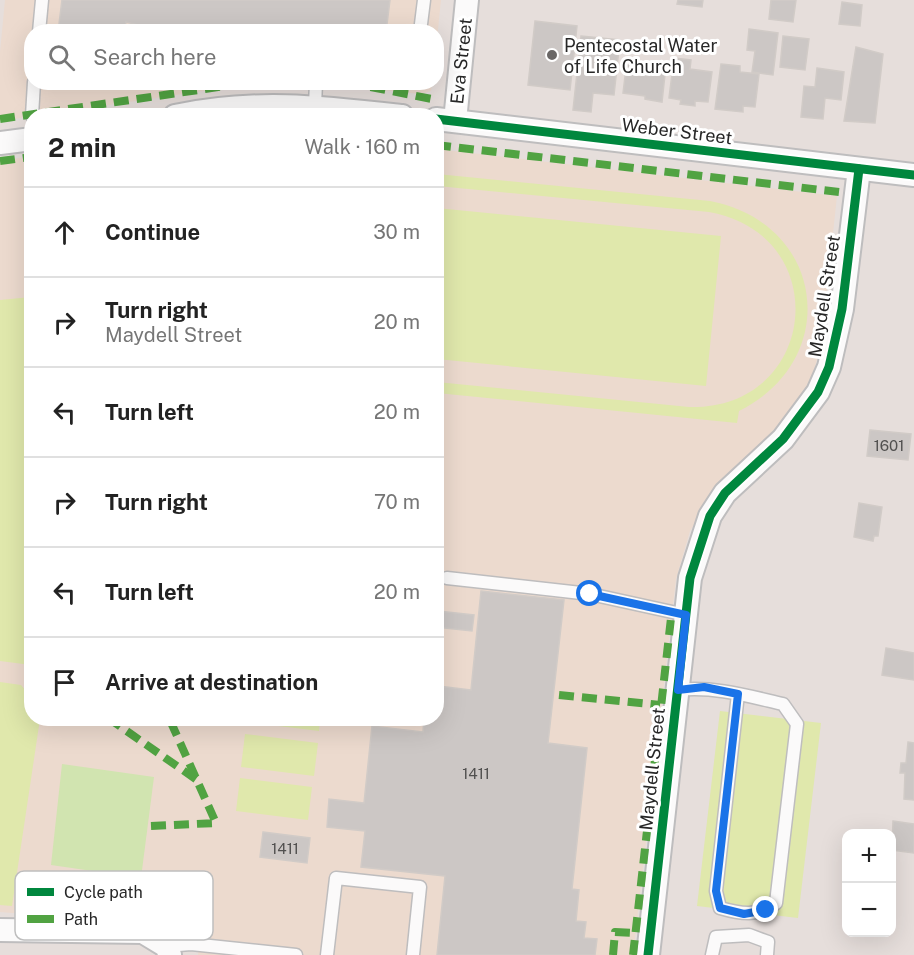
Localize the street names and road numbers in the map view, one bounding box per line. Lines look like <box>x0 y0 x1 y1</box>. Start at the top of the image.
street label: Eva Street <box>446 17 476 105</box>
street label: Weber Street <box>620 114 734 148</box>
street label: Maydell Street <box>804 233 844 359</box>
street label: Maydell Street <box>635 706 669 832</box>

